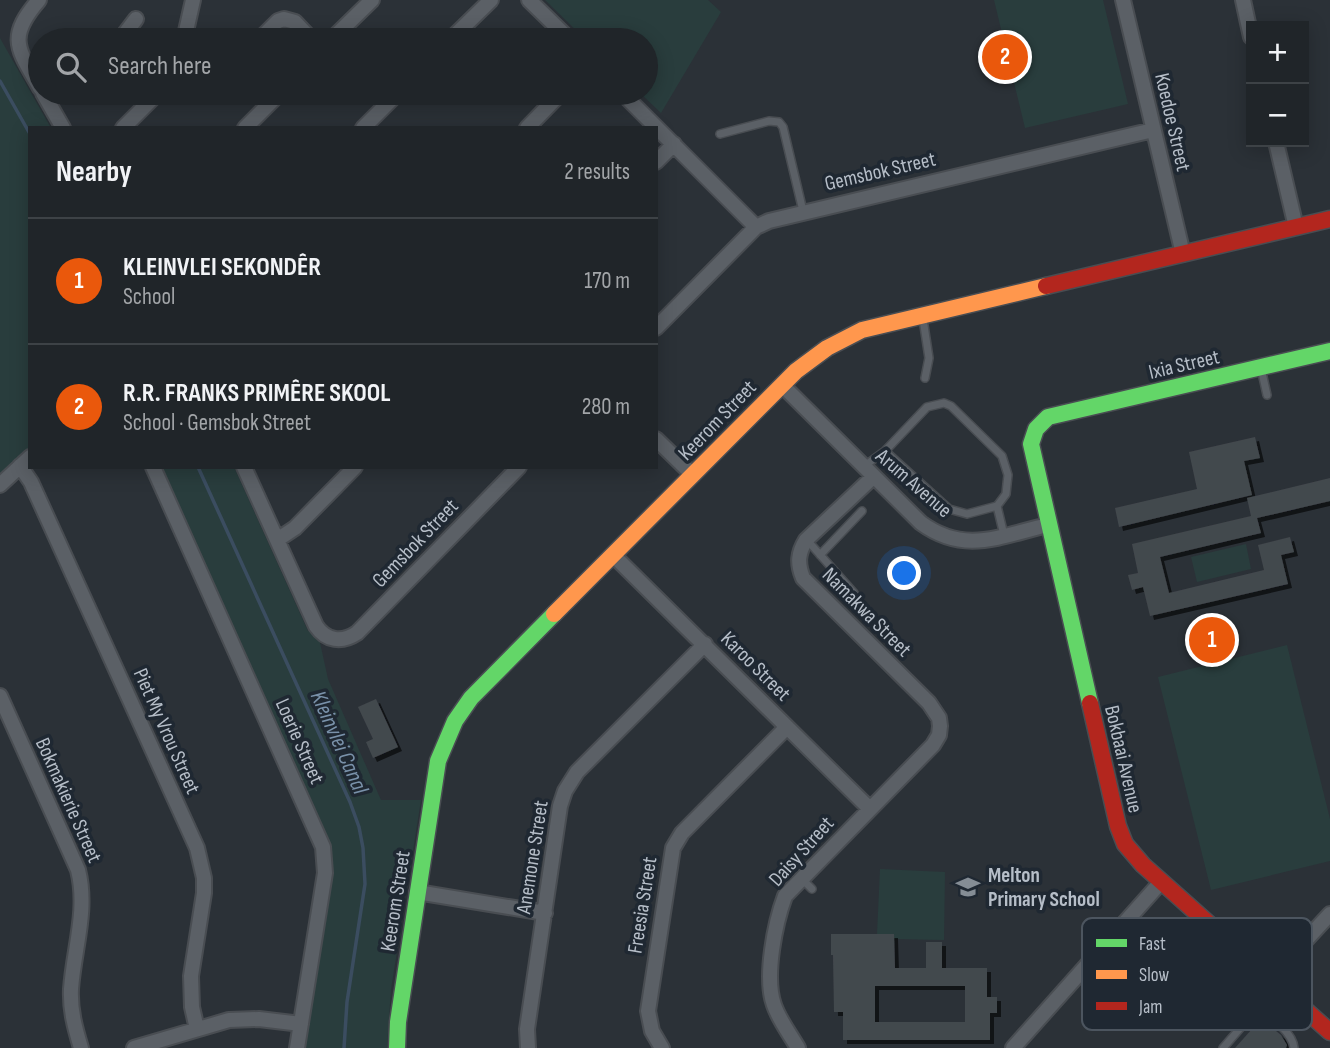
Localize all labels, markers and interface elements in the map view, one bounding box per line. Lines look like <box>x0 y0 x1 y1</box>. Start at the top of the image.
map controls <box>1246 21 1309 147</box>
button: + <box>1246 21 1309 84</box>
search box <box>28 28 658 105</box>
pin: 2 <box>982 31 1028 83</box>
icon: search <box>52 48 90 86</box>
text: Search here <box>108 51 211 82</box>
street label: Koedoe Street <box>1149 71 1196 174</box>
button: − <box>1246 84 1309 147</box>
street label: Gemsbok Street <box>822 147 938 196</box>
text: Nearby <box>56 154 132 190</box>
text: 2 results <box>564 158 630 186</box>
text: KLEINVLEI SEKONDÊR <box>123 252 321 283</box>
text: 1 <box>74 267 84 295</box>
text: 170 m <box>584 267 630 295</box>
text: School <box>123 283 175 311</box>
street label: Ixia Street <box>1146 344 1222 385</box>
street label: Keerom Street <box>673 375 762 466</box>
text: R.R. FRANKS PRIMÊRE SKOOL <box>123 378 390 409</box>
text: 2 <box>74 393 84 421</box>
text: 280 m <box>582 393 630 421</box>
text: School · Gemsbok Street <box>123 409 311 437</box>
street label: Arum Avenue <box>870 443 957 523</box>
street label: Gemsbok Street <box>367 494 464 593</box>
your location <box>887 556 921 590</box>
street label: Namakwa Street <box>817 563 916 662</box>
pin: 1 <box>1189 614 1235 666</box>
street label: Karoo Street <box>716 626 796 706</box>
street label: Piet My Vrou Street <box>128 665 205 798</box>
water label: Kleinvlei Canal <box>304 686 375 799</box>
street label: Loerie Street <box>270 695 329 788</box>
street label: Bokbaai Avenue <box>1099 703 1148 815</box>
street label: Bokmakierie Street <box>30 734 107 867</box>
street label: Anemone Street <box>511 799 554 916</box>
street label: Daisy Street <box>764 811 839 891</box>
street label: Keerom Street <box>375 849 416 953</box>
street label: Freesia Street <box>623 855 662 955</box>
place label: Melton Primary School <box>988 863 1100 912</box>
school or university icon: Melton Primary School <box>954 873 982 901</box>
legend <box>1082 918 1312 1030</box>
text: Fast <box>1139 933 1166 956</box>
text: Slow <box>1139 964 1169 987</box>
text: Jam <box>1138 996 1162 1019</box>

